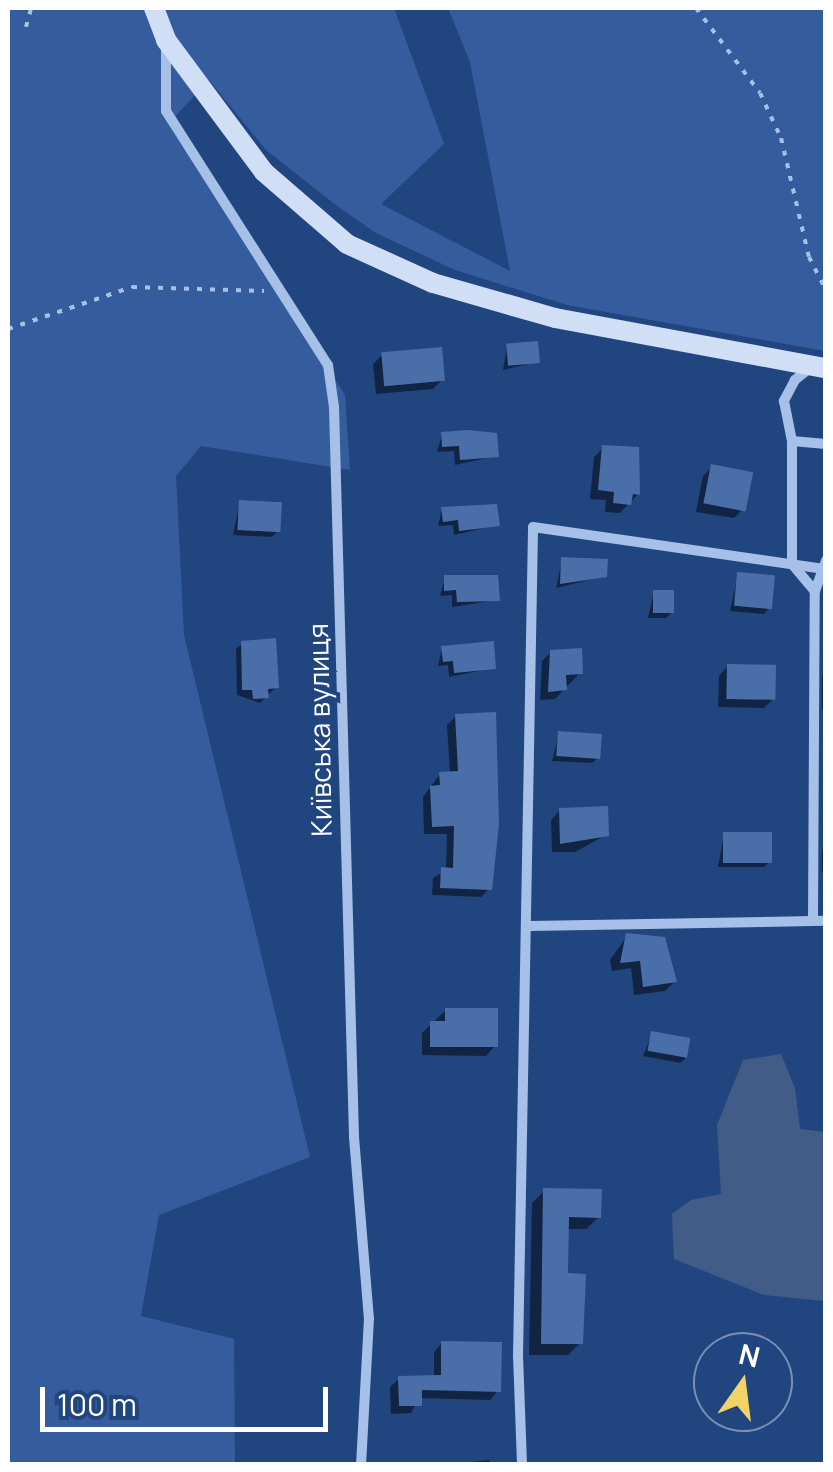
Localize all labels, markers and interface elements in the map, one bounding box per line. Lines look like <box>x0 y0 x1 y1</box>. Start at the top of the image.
street label: Київська вулиця <box>300 623 338 837</box>
north arrow <box>693 1332 793 1432</box>
text: N <box>735 1334 764 1376</box>
scale bar <box>45 1367 332 1429</box>
text: 100 m <box>57 1384 137 1425</box>

